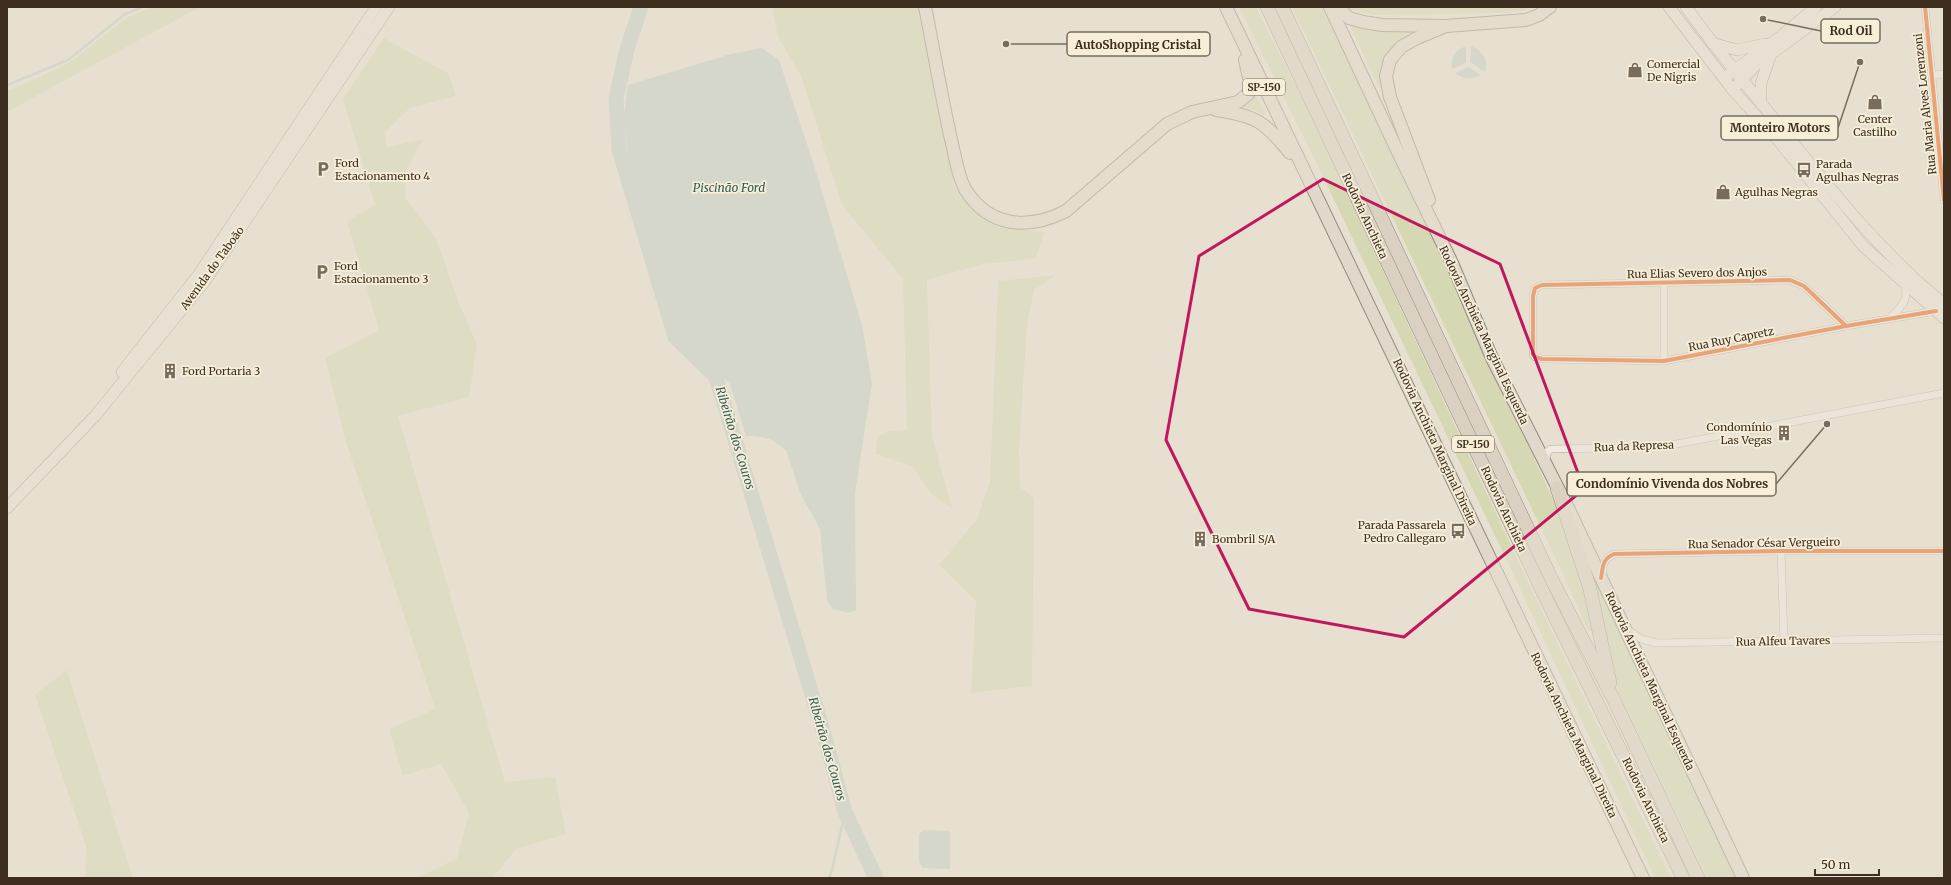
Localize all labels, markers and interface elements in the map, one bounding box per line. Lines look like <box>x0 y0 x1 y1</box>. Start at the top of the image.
callout: Rod Oil <box>1821 19 1880 43</box>
text: Rod Oil <box>1829 23 1873 38</box>
callout: AutoShopping Cristal <box>1067 32 1210 56</box>
street label: Rua Maria Alves Lorenzoni <box>1911 32 1939 175</box>
text: AutoShopping Cristal <box>1074 37 1201 52</box>
place label: Comercial De Nigris <box>1647 57 1701 84</box>
shop icon: Comercial De Nigris <box>1626 61 1644 79</box>
road number: SP-150 <box>1243 79 1285 95</box>
shop icon: Center Castilho <box>1866 93 1884 111</box>
place label: Center Castilho <box>1853 112 1897 139</box>
callout: Monteiro Motors <box>1721 116 1838 140</box>
text: Monteiro Motors <box>1730 120 1830 135</box>
place label: Ford Estacionamento 4 <box>335 156 430 183</box>
place label: Parada Agulhas Negras <box>1815 157 1899 184</box>
parking icon: Ford Estacionamento 4 <box>314 160 332 178</box>
bus stop icon: Parada Agulhas Negras <box>1795 161 1813 179</box>
street label: Rodovia Anchieta <box>1339 171 1391 261</box>
water label: Piscinão Ford <box>693 180 765 195</box>
shop icon: Agulhas Negras <box>1714 183 1732 201</box>
place label: Agulhas Negras <box>1734 185 1818 199</box>
street label: Avenida do Taboão <box>176 223 247 313</box>
street label: Rodovia Anchieta Marginal Esquerda <box>1436 243 1532 427</box>
place label: Ford Estacionamento 3 <box>334 259 429 286</box>
parking icon: Ford Estacionamento 3 <box>313 263 331 281</box>
street label: Rua Elias Severo dos Anjos <box>1627 265 1767 281</box>
street label: Rua Ruy Capretz <box>1687 324 1775 354</box>
street label: Rodovia Anchieta Marginal Direita <box>1390 356 1480 528</box>
building icon: Ford Portaria 3 <box>161 362 179 380</box>
place label: Ford Portaria 3 <box>182 364 260 378</box>
water label: Ribeirão dos Couros <box>713 384 758 491</box>
place label: Condomínio Las Vegas <box>1706 420 1773 447</box>
building icon: Condomínio Las Vegas <box>1775 424 1793 442</box>
road number: SP-150 <box>1452 436 1494 452</box>
street label: Rua da Represa <box>1594 438 1674 454</box>
street label: Rodovia Anchieta <box>1478 464 1530 554</box>
callout: Condomínio Vivenda dos Nobres <box>1567 472 1776 496</box>
text: Condomínio Vivenda dos Nobres <box>1576 476 1768 491</box>
place label: Parada Passarela Pedro Callegaro <box>1358 518 1447 545</box>
bus stop icon: Parada Passarela Pedro Callegaro <box>1449 522 1467 540</box>
building icon: Bombril S/A <box>1191 530 1209 548</box>
place label: Bombril S/A <box>1212 532 1275 546</box>
street label: Rua Senador César Vergueiro <box>1688 535 1841 551</box>
street label: Rodovia Anchieta Marginal Esquerda <box>1602 589 1698 773</box>
street label: Rua Alfeu Tavares <box>1736 633 1830 649</box>
street label: Rodovia Anchieta Marginal Direita <box>1528 650 1620 820</box>
water label: Ribeirão dos Couros <box>806 695 849 802</box>
street label: Rodovia Anchieta <box>1619 755 1673 845</box>
scale bar <box>1815 851 1879 877</box>
text: 50 m <box>1821 857 1850 872</box>

